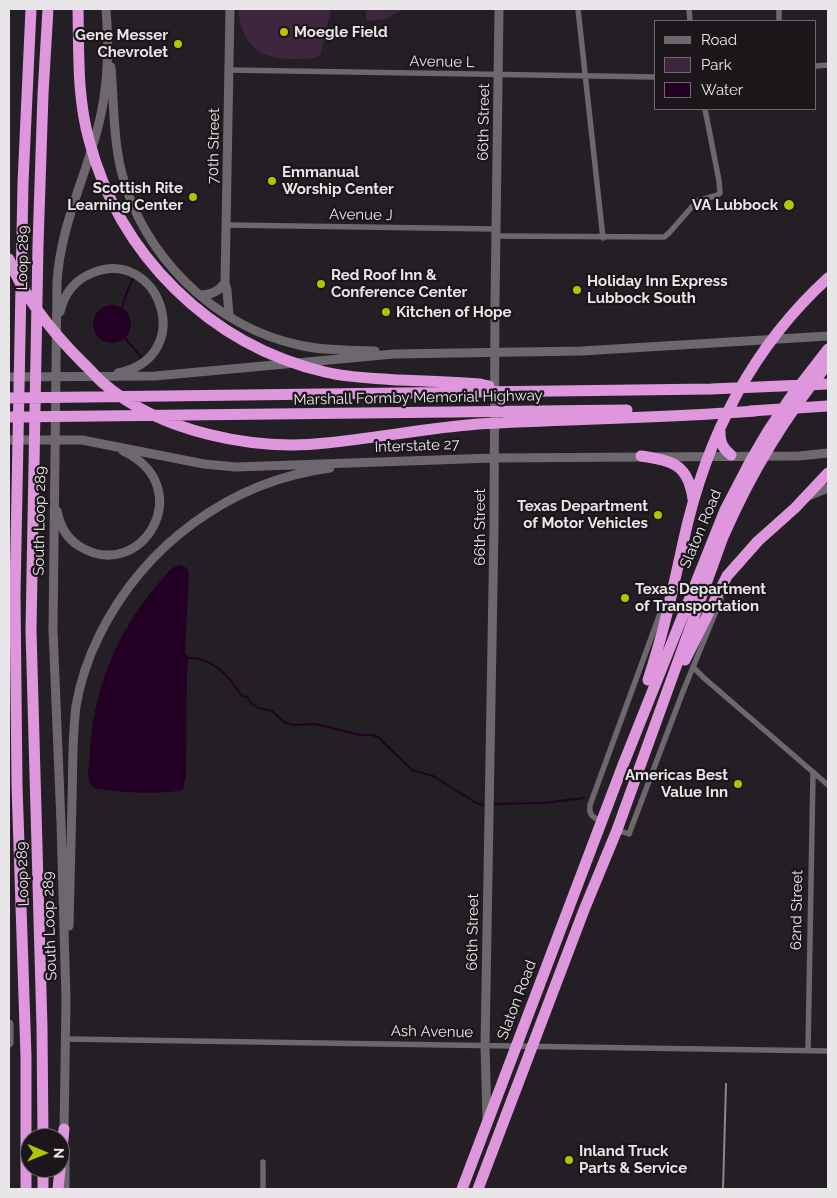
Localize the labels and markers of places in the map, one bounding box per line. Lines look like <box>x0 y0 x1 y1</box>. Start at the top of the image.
place label: Moegle Field <box>294 23 388 41</box>
place label: Gene Messer Chevrolet <box>75 26 168 61</box>
marker: Moegle Field <box>278 26 290 38</box>
marker: Gene Messer Chevrolet <box>172 38 184 50</box>
place label: Emmanual Worship Center <box>282 163 394 198</box>
marker: Emmanual Worship Center <box>266 175 278 187</box>
place label: Scottish Rite Learning Center <box>67 179 183 214</box>
marker: Scottish Rite Learning Center <box>187 191 199 203</box>
place label: VA Lubbock <box>692 196 778 214</box>
marker: VA Lubbock <box>782 198 796 212</box>
place label: Red Roof Inn & Conference Center <box>331 266 467 301</box>
place label: Holiday Inn Express Lubbock South <box>587 272 728 307</box>
marker: Red Roof Inn & Conference Center <box>315 278 327 290</box>
marker: Holiday Inn Express Lubbock South <box>571 284 583 296</box>
place label: Kitchen of Hope <box>396 303 511 321</box>
marker: Kitchen of Hope <box>380 306 392 318</box>
place label: Texas Department of Motor Vehicles <box>517 497 648 532</box>
marker: Texas Department of Motor Vehicles <box>652 509 664 521</box>
place label: Texas Department of Transportation <box>635 580 766 615</box>
marker: Texas Department of Transportation <box>619 592 631 604</box>
place label: Americas Best Value Inn <box>625 766 728 801</box>
marker: Americas Best Value Inn <box>732 778 744 790</box>
place label: Inland Truck Parts & Service <box>579 1142 687 1177</box>
marker: Inland Truck Parts & Service <box>563 1154 575 1166</box>

